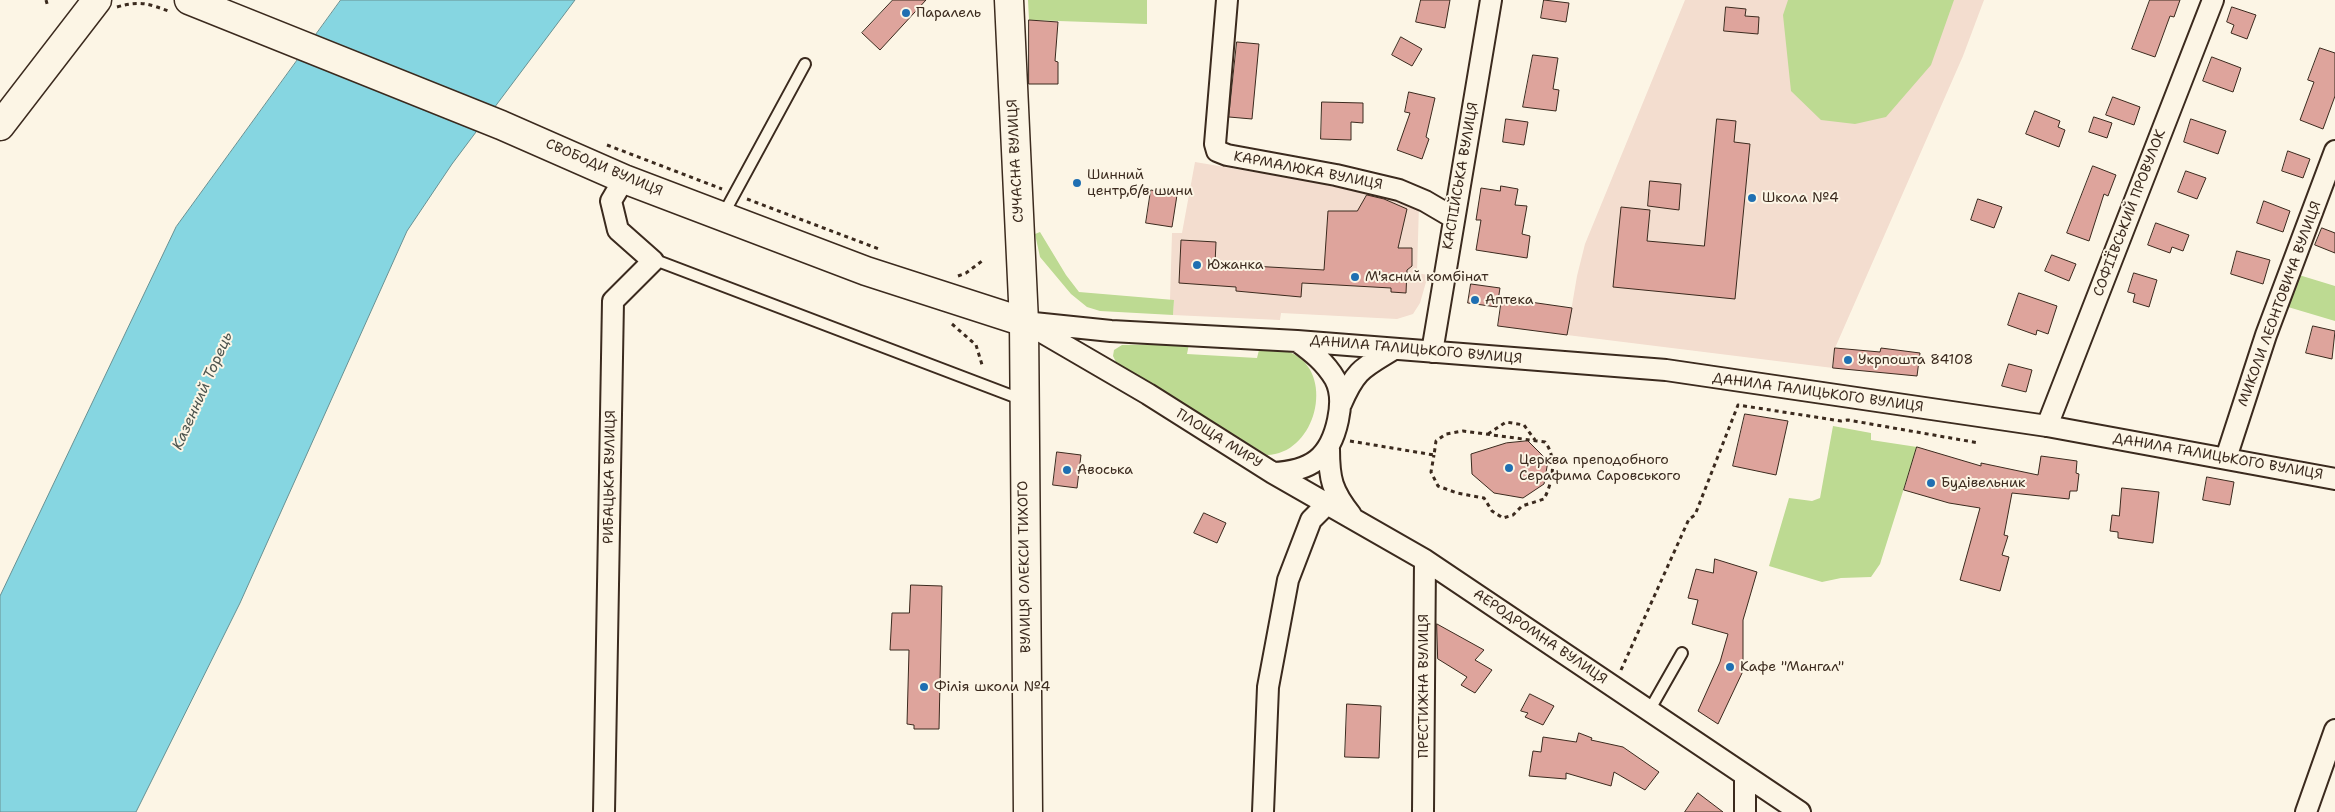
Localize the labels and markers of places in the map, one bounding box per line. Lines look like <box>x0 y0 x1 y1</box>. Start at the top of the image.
place label: Паралель <box>916 5 981 21</box>
marker: Паралель <box>900 7 912 19</box>
place label: Шинний центр,б/в шини <box>1087 167 1193 200</box>
marker: Шинний центр,б/в шини <box>1071 177 1083 189</box>
place label: Школа №4 <box>1762 190 1839 206</box>
marker: Школа №4 <box>1746 192 1758 204</box>
place label: Южанка <box>1207 257 1263 273</box>
marker: Южанка <box>1191 259 1203 271</box>
place label: М'ясний комбінат <box>1365 269 1488 285</box>
marker: М'ясний комбінат <box>1349 271 1361 283</box>
place label: Аптека <box>1485 292 1533 308</box>
marker: Аптека <box>1469 294 1481 306</box>
place label: Укрпошта 84108 <box>1858 352 1973 368</box>
marker: Укрпошта 84108 <box>1842 354 1854 366</box>
place label: Церква преподобного Серафима Саровського <box>1519 452 1681 484</box>
place label: Авоська <box>1077 462 1133 478</box>
marker: Церква преподобного Серафима Саровського <box>1503 462 1515 474</box>
marker: Авоська <box>1061 464 1073 476</box>
place label: Будівельник <box>1941 475 2026 491</box>
marker: Будівельник <box>1925 477 1937 489</box>
place label: Кафе "Мангал" <box>1740 659 1844 675</box>
marker: Кафе "Мангал" <box>1724 661 1736 673</box>
place label: Філія школи №4 <box>934 679 1050 695</box>
marker: Філія школи №4 <box>918 681 930 693</box>

